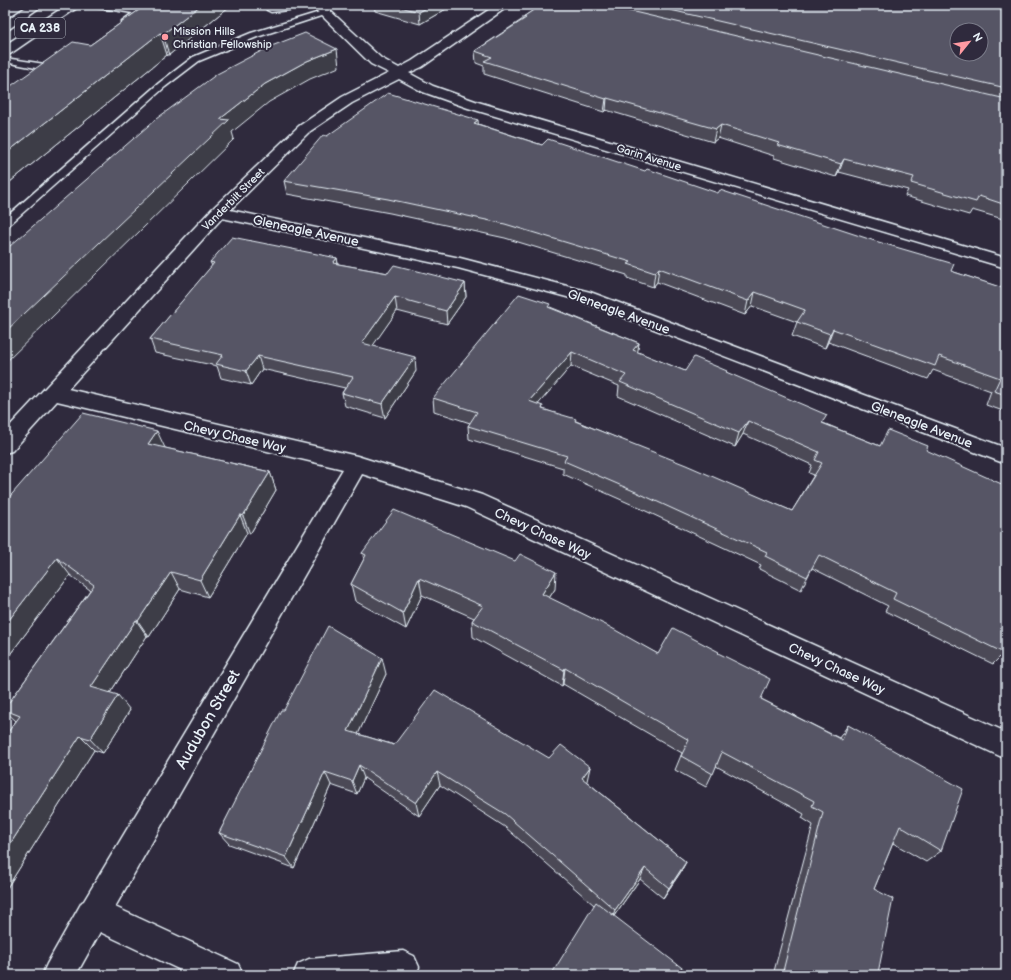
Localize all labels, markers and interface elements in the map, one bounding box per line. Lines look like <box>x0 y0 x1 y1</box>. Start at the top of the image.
road number: CA 238 <box>15 18 65 38</box>
north arrow <box>949 22 989 62</box>
place label: Mission Hills Christian Fellowship <box>173 25 272 51</box>
text: N <box>970 30 985 44</box>
marker: Mission Hills Christian Fellowship <box>160 32 170 42</box>
street label: Garin Avenue <box>615 141 683 174</box>
street label: Vanderbilt Street <box>200 165 268 233</box>
street label: Gleneagle Avenue <box>251 212 360 250</box>
street label: Gleneagle Avenue <box>565 286 672 338</box>
street label: Gleneagle Avenue <box>868 398 975 452</box>
street label: Chevy Chase Way <box>182 417 288 457</box>
street label: Chevy Chase Way <box>492 505 593 563</box>
street label: Chevy Chase Way <box>786 640 887 698</box>
street label: Audubon Street <box>172 667 244 773</box>

